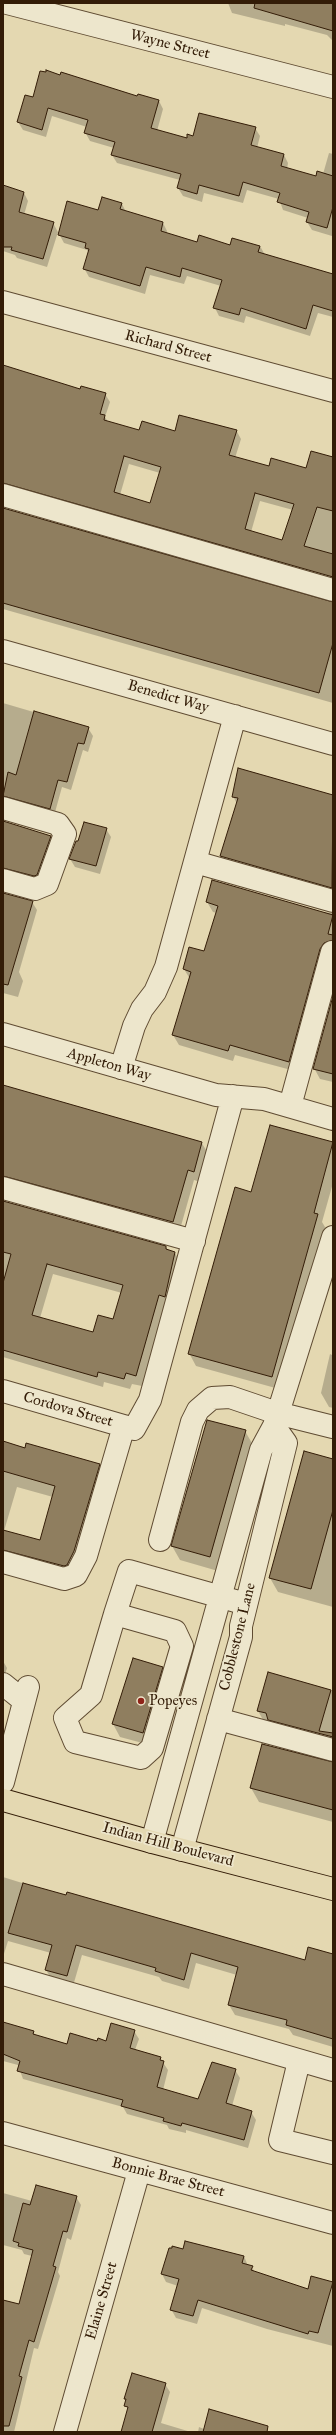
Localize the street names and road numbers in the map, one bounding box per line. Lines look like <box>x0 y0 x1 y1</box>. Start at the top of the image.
street label: Wayne Street <box>128 26 212 64</box>
street label: Richard Street <box>123 327 213 367</box>
street label: Benedict Way <box>125 677 211 717</box>
street label: Appleton Way <box>65 1044 153 1086</box>
street label: Cordova Street <box>21 1389 115 1431</box>
street label: Cobblestone Lane <box>216 1581 260 1693</box>
street label: Indian Hill Boulevard <box>101 1819 235 1871</box>
street label: Bonnie Brae Street <box>110 2154 226 2202</box>
street label: Elaine Street <box>82 2260 122 2342</box>

